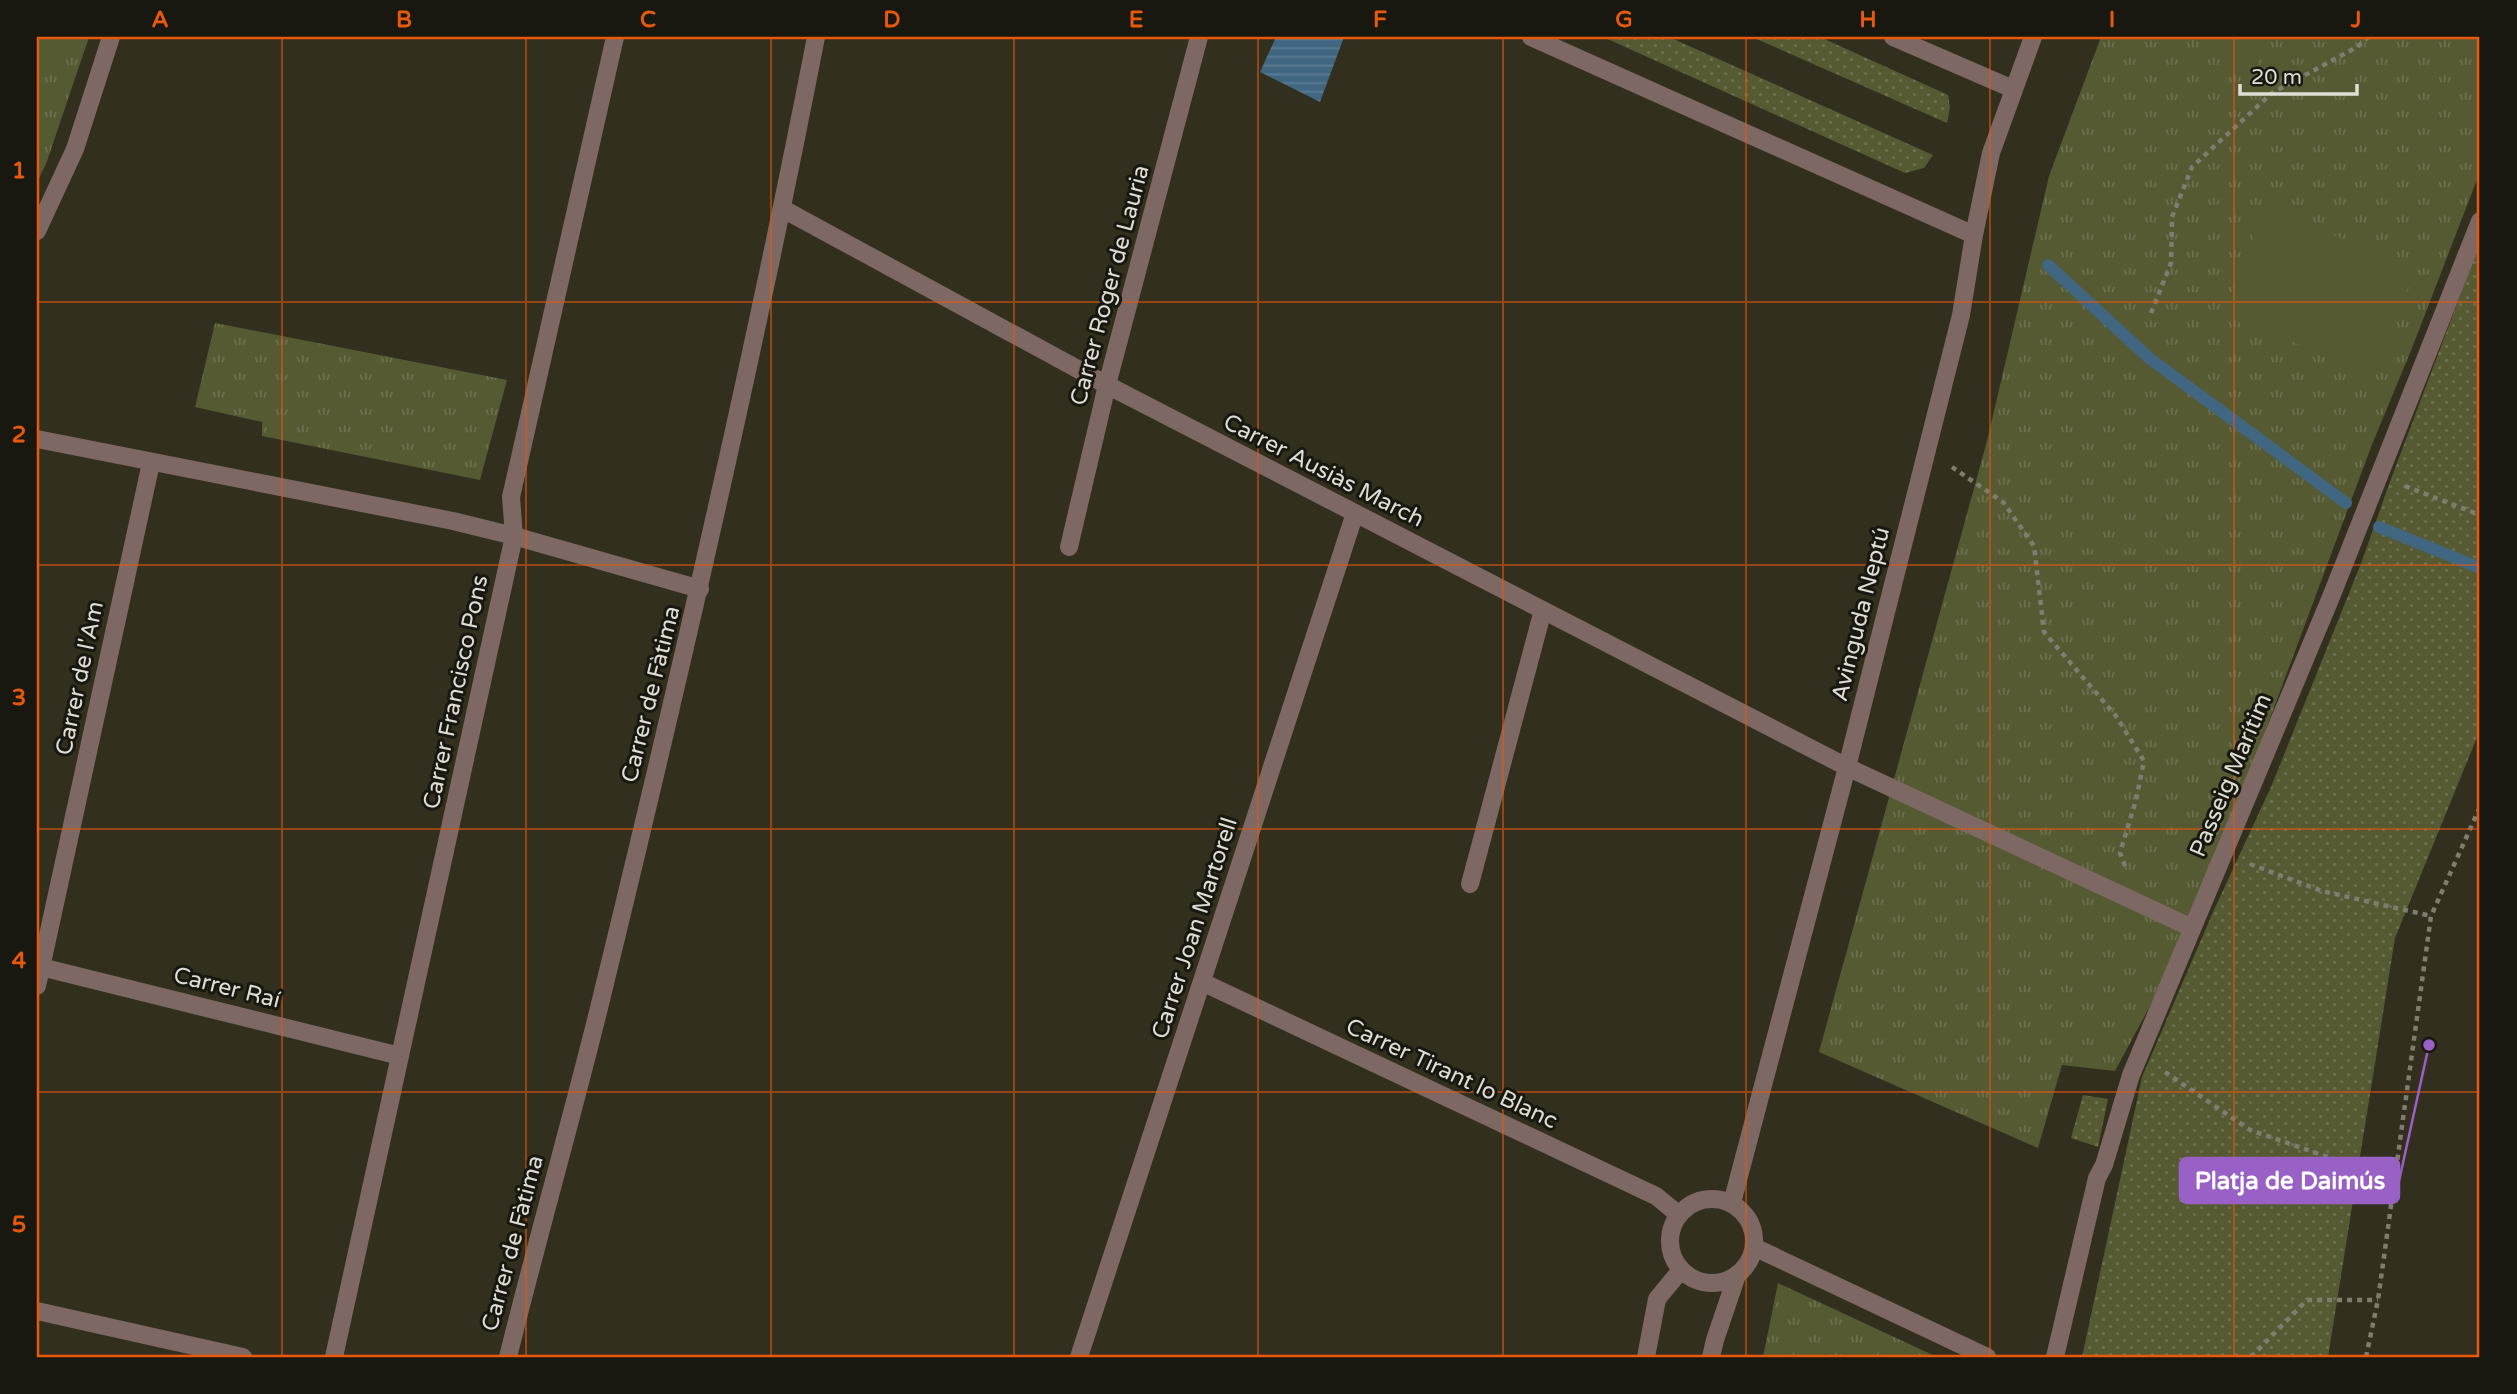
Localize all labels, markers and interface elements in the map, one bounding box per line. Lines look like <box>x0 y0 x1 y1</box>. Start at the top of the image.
text: A <box>151 6 169 34</box>
text: B <box>396 6 412 34</box>
text: C <box>640 6 656 34</box>
text: D <box>883 6 901 34</box>
text: E <box>1129 6 1143 34</box>
text: F <box>1373 6 1387 34</box>
text: G <box>1615 6 1633 34</box>
text: H <box>1859 6 1877 34</box>
text: I <box>2109 6 2115 34</box>
text: J <box>2350 6 2361 34</box>
scale bar <box>2240 52 2358 96</box>
text: 20 m <box>2251 65 2302 90</box>
text: 1 <box>12 157 26 185</box>
street label: Carrer Roger de Lauria <box>1064 162 1156 409</box>
street label: Carrer Ausiàs March <box>1219 408 1429 534</box>
text: 2 <box>12 421 26 449</box>
street label: Avinguda Neptú <box>1826 524 1896 704</box>
street label: Carrer Francisco Pons <box>417 573 494 812</box>
street label: Carrer de l'Am <box>50 599 110 758</box>
street label: Carrer de Fàtima <box>615 603 686 785</box>
text: 3 <box>12 684 26 712</box>
street label: Passeig Marítim <box>2184 690 2278 861</box>
street label: Carrer Joan Martorell <box>1146 814 1244 1043</box>
text: 4 <box>12 947 27 975</box>
street label: Carrer Raí <box>170 961 283 1015</box>
street label: Carrer Tirant lo Blanc <box>1341 1013 1562 1135</box>
street label: Carrer de Fàtima <box>476 1152 550 1334</box>
callout: Platja de Daimús <box>2180 1158 2399 1203</box>
text: Platja de Daimús <box>2195 1167 2385 1196</box>
text: 5 <box>12 1211 26 1239</box>

